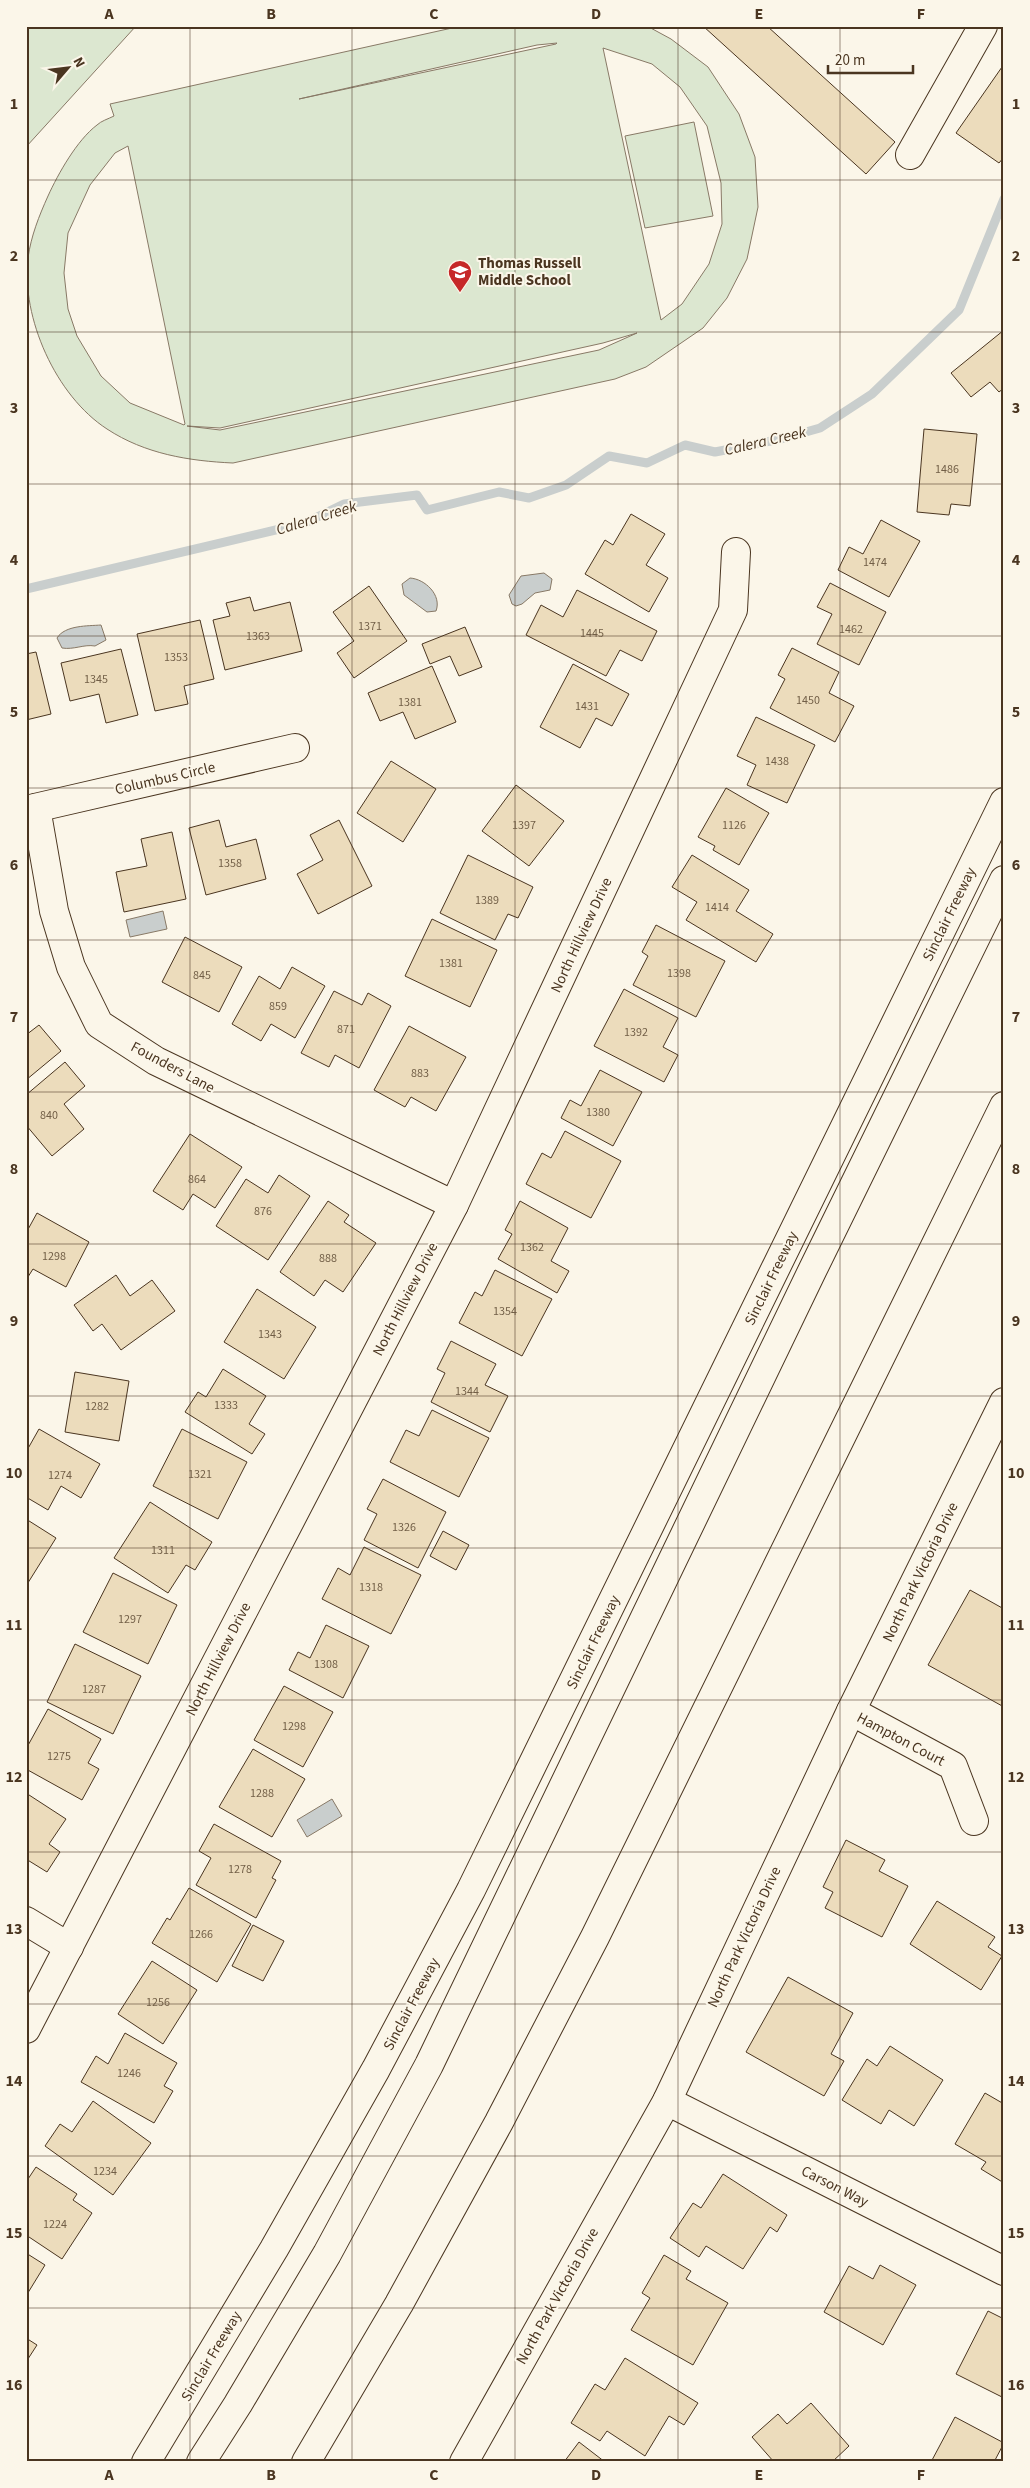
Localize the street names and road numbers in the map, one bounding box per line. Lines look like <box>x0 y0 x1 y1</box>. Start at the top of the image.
street label: Columbus Circle <box>113 757 217 800</box>
street label: Sinclair Freeway <box>918 864 981 965</box>
street label: North Hillview Drive <box>546 874 617 996</box>
street label: Founders Lane <box>127 1036 218 1098</box>
street label: Sinclair Freeway <box>740 1228 803 1329</box>
street label: North Hillview Drive <box>368 1239 443 1360</box>
street label: North Park Victoria Drive <box>877 1499 964 1646</box>
street label: Sinclair Freeway <box>562 1592 625 1693</box>
street label: North Hillview Drive <box>181 1599 256 1720</box>
street label: Hampton Court <box>853 1707 949 1772</box>
street label: North Park Victoria Drive <box>703 1863 786 2011</box>
street label: Sinclair Freeway <box>378 1954 445 2054</box>
street label: Carson Way <box>797 2161 872 2212</box>
street label: North Park Victoria Drive <box>511 2224 604 2368</box>
street label: Sinclair Freeway <box>176 2307 247 2406</box>

